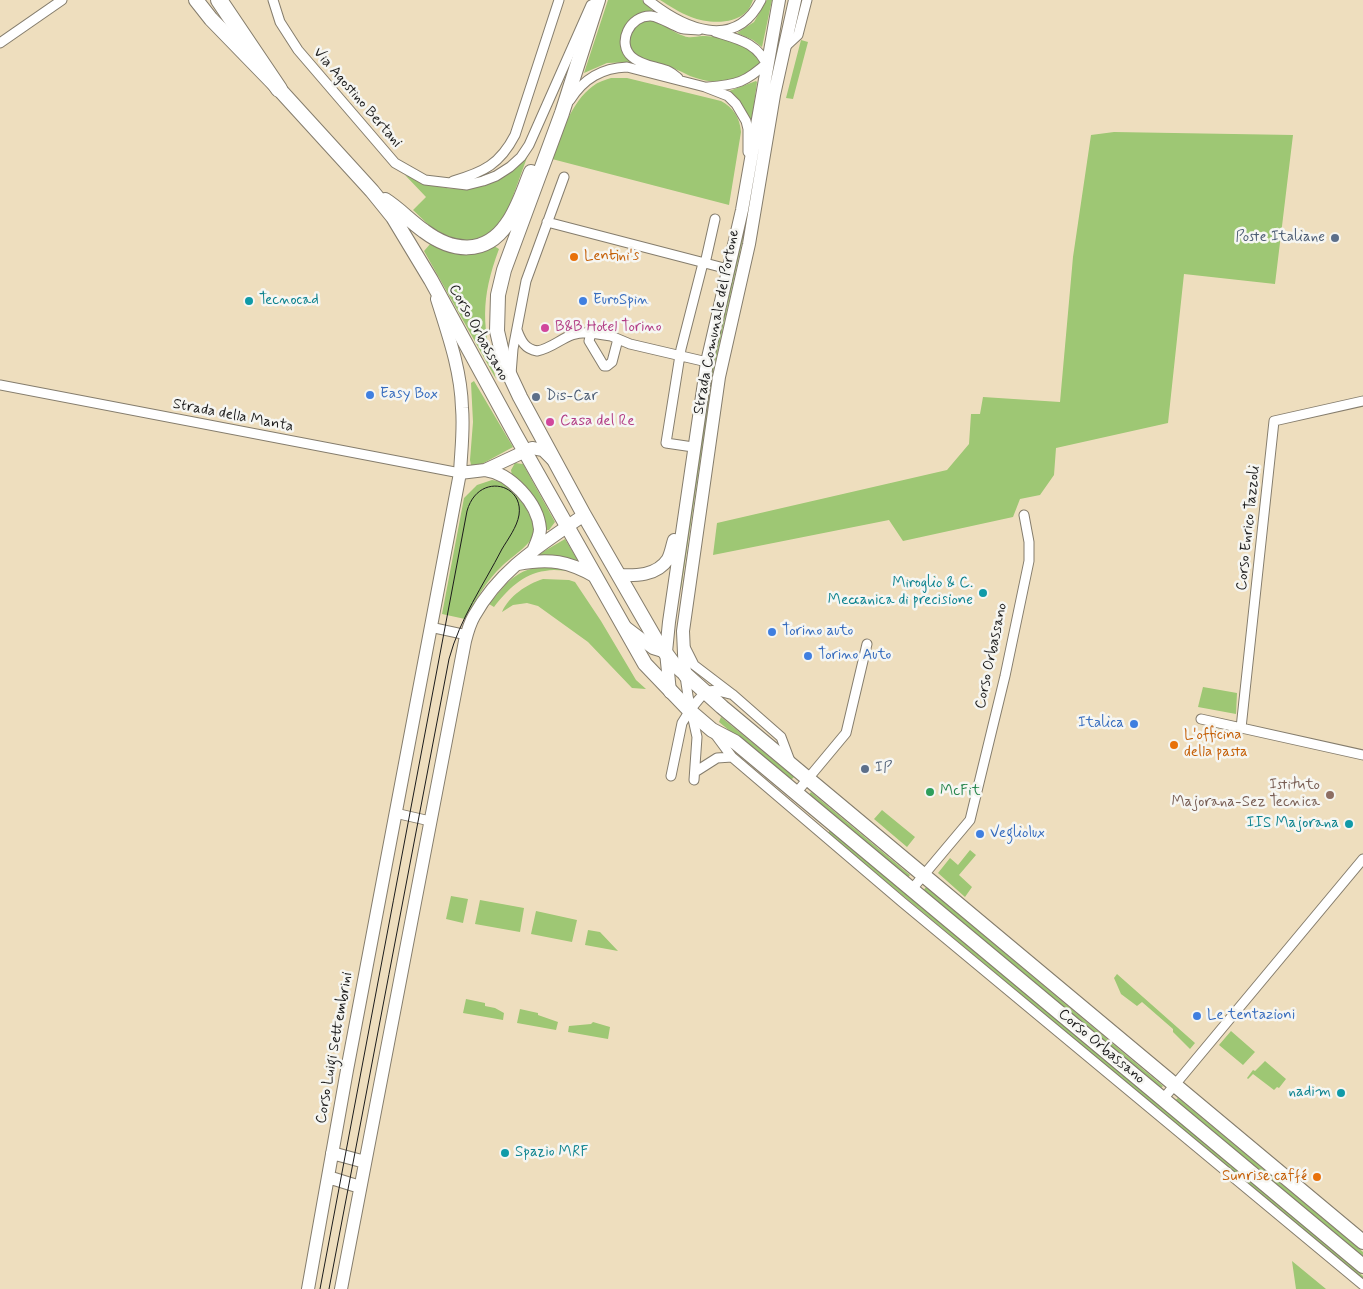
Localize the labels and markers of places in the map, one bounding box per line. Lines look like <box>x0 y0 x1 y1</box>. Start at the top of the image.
place label: Poste Italiane <box>1236 229 1325 247</box>
marker: Poste Italiane <box>1329 232 1341 244</box>
place label: Lentini's <box>584 248 639 266</box>
marker: Lentini's <box>568 251 580 263</box>
place label: Tecnocad <box>259 292 319 310</box>
place label: EuroSpin <box>593 292 649 310</box>
marker: Tecnocad <box>243 295 255 307</box>
marker: EuroSpin <box>577 295 589 307</box>
place label: B&B Hotel Torino <box>555 319 662 337</box>
marker: B&B Hotel Torino <box>539 322 551 334</box>
place label: Easy Box <box>380 386 438 404</box>
place label: Dis-Car <box>546 388 598 406</box>
marker: Easy Box <box>364 389 376 401</box>
marker: Dis-Car <box>530 391 542 403</box>
place label: Casa del Re <box>560 413 635 431</box>
marker: Casa del Re <box>544 416 556 428</box>
place label: Miroglio & C. Meccanica di precisione <box>828 575 973 610</box>
marker: Miroglio & C. Meccanica di precisione <box>977 587 989 599</box>
place label: Torino auto <box>782 623 853 641</box>
marker: Torino auto <box>766 626 778 638</box>
place label: Torino Auto <box>818 647 891 665</box>
marker: Torino Auto <box>802 650 814 662</box>
place label: Italica <box>1078 715 1124 733</box>
marker: Italica <box>1128 718 1140 730</box>
place label: L'officina della pasta <box>1184 727 1248 762</box>
marker: L'officina della pasta <box>1168 739 1180 751</box>
place label: IP <box>875 760 892 778</box>
marker: IP <box>859 763 871 775</box>
place label: Istituto Majorana-Sez Tecnica <box>1171 777 1320 812</box>
place label: McFit <box>940 783 981 801</box>
marker: McFit <box>924 786 936 798</box>
marker: Istituto Majorana-Sez Tecnica <box>1324 789 1336 801</box>
place label: IIS Majorana <box>1246 815 1339 833</box>
marker: IIS Majorana <box>1343 818 1355 830</box>
place label: Vegliolux <box>990 825 1045 843</box>
marker: Vegliolux <box>974 828 986 840</box>
place label: Le tentazioni <box>1207 1007 1295 1025</box>
marker: Le tentazioni <box>1191 1010 1203 1022</box>
place label: nadim <box>1288 1084 1331 1102</box>
marker: nadim <box>1335 1087 1347 1099</box>
place label: Spazio MRF <box>515 1144 588 1162</box>
marker: Spazio MRF <box>499 1147 511 1159</box>
place label: Sunrise caffé <box>1222 1168 1307 1186</box>
marker: Sunrise caffé <box>1311 1171 1323 1183</box>

